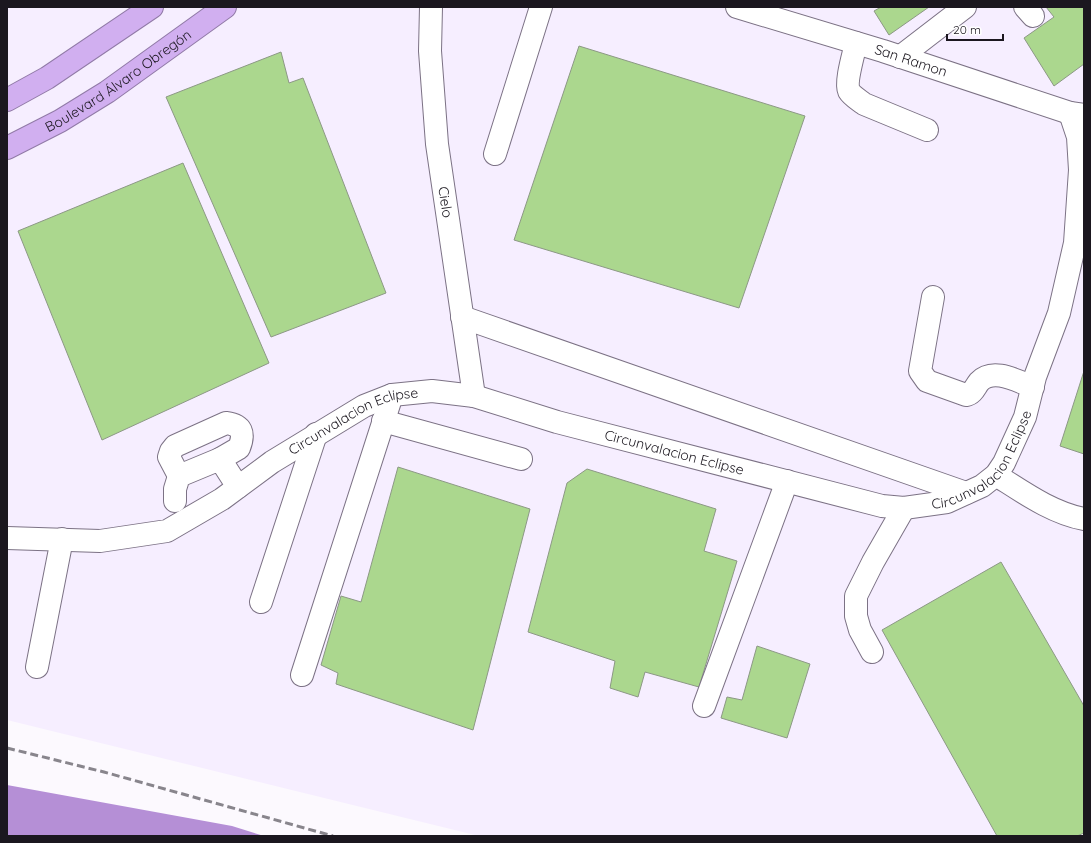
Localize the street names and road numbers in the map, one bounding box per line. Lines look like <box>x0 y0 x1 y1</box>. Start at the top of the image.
street label: Boulevard Álvaro Obregón <box>42 25 195 136</box>
street label: San Ramon <box>872 40 950 81</box>
street label: Cielo <box>434 185 457 219</box>
street label: Circunvalacion Eclipse <box>285 383 419 459</box>
street label: Circunvalacion Eclipse <box>930 409 1035 513</box>
street label: Circunvalacion Eclipse <box>603 426 746 479</box>

